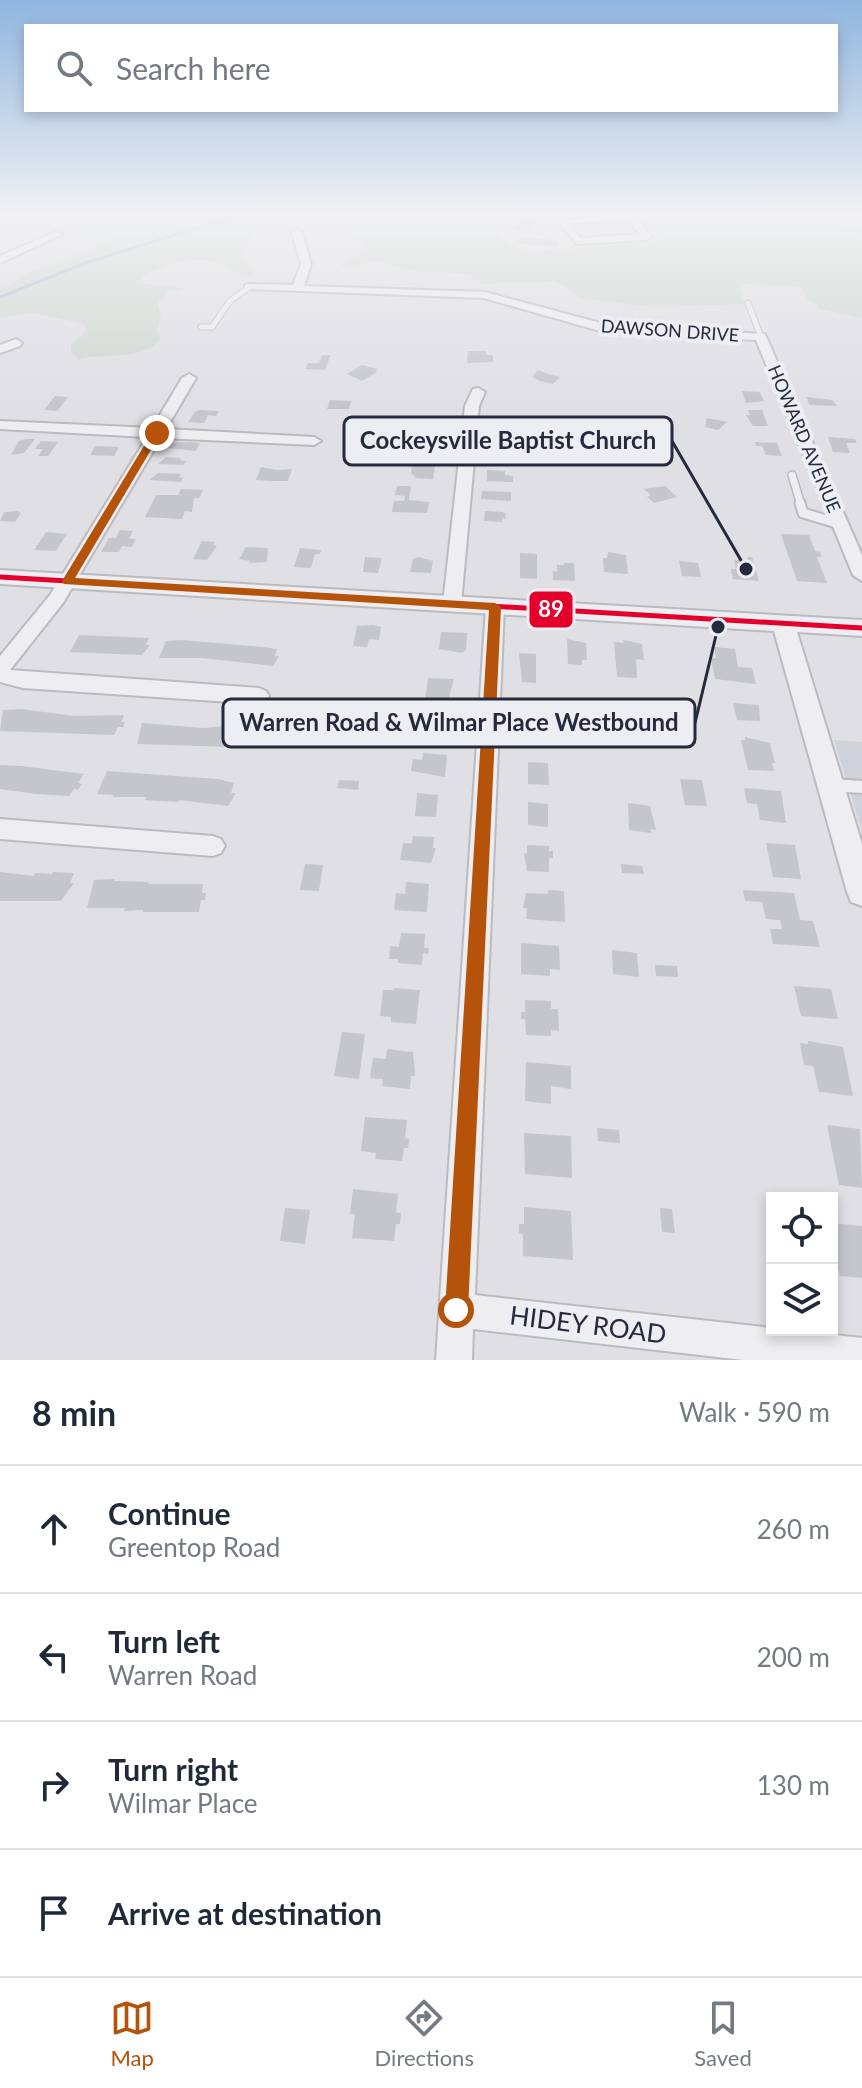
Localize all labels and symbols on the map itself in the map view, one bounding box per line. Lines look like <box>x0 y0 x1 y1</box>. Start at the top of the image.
street label: DAWSON DRIVE <box>600 314 740 346</box>
street label: HOWARD AVENUE <box>764 362 846 516</box>
route end <box>139 415 175 451</box>
callout: Cockeysville Baptist Church <box>344 417 672 465</box>
text: Cockeysville Baptist Church <box>360 425 656 454</box>
line badge: 89 <box>528 590 574 629</box>
text: 89 <box>538 595 564 622</box>
callout: Warren Road & Wilmar Place Westbound <box>223 699 695 747</box>
text: Warren Road & Wilmar Place Westbound <box>239 707 679 736</box>
route start <box>438 1292 474 1328</box>
street label: HIDEY ROAD <box>508 1299 668 1349</box>

